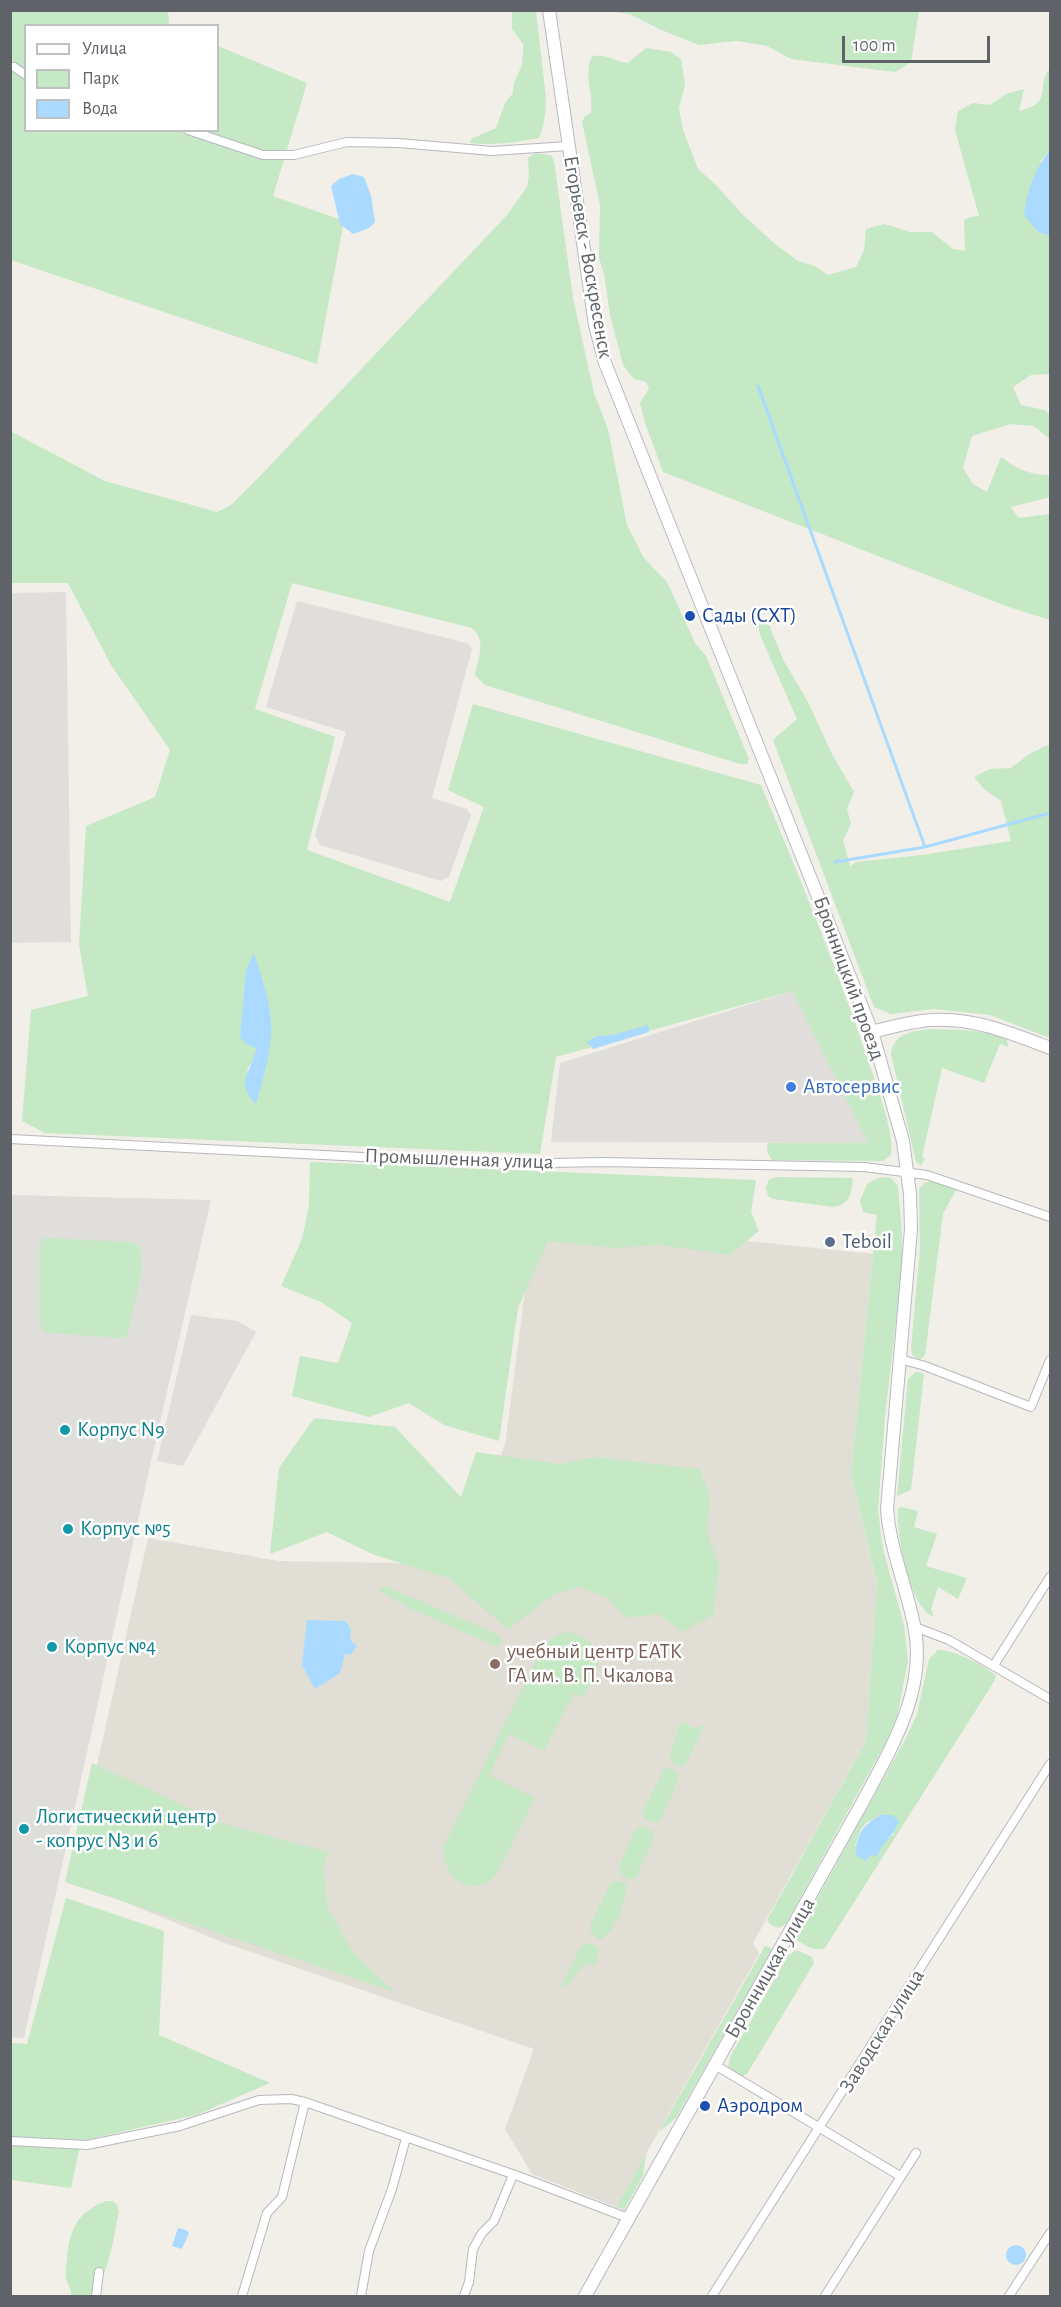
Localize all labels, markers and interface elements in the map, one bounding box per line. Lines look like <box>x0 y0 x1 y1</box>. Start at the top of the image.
legend <box>24 24 219 132</box>
scale bar <box>845 24 994 62</box>
text: 100 m <box>853 37 896 55</box>
text: Улица <box>82 40 127 58</box>
text: Парк <box>82 70 119 88</box>
text: Вода <box>82 100 118 118</box>
street label: Егорьевск - Воскресенск <box>558 154 618 360</box>
place label: Сады (СХТ) <box>702 603 797 629</box>
marker: Сады (СХТ) <box>683 609 697 623</box>
street label: Бронницкий проезд <box>808 893 890 1063</box>
place label: Автосервис <box>803 1074 900 1100</box>
marker: Автосервис <box>784 1080 798 1094</box>
street label: Промышленная улица <box>364 1143 554 1175</box>
place label: Teboil <box>842 1229 892 1255</box>
marker: Teboil <box>823 1235 837 1249</box>
place label: Корпус N9 <box>77 1417 165 1443</box>
marker: Корпус N9 <box>58 1423 72 1437</box>
place label: Корпус №5 <box>80 1516 171 1542</box>
marker: Корпус №5 <box>61 1522 75 1536</box>
place label: Корпус №4 <box>64 1634 156 1660</box>
place label: учебный центр ЕАТК ГА им. В. П. Чкалова <box>507 1639 682 1689</box>
marker: Корпус №4 <box>45 1640 59 1654</box>
marker: учебный центр ЕАТК ГА им. В. П. Чкалова <box>488 1657 502 1671</box>
place label: Логистический центр - копрус N3 и 6 <box>36 1804 217 1854</box>
marker: Логистический центр - копрус N3 и 6 <box>17 1822 31 1836</box>
street label: Бронницкая улица <box>719 1893 821 2043</box>
street label: Заводская улица <box>834 1965 930 2097</box>
place label: Аэродром <box>717 2093 803 2119</box>
marker: Аэродром <box>698 2099 712 2113</box>

